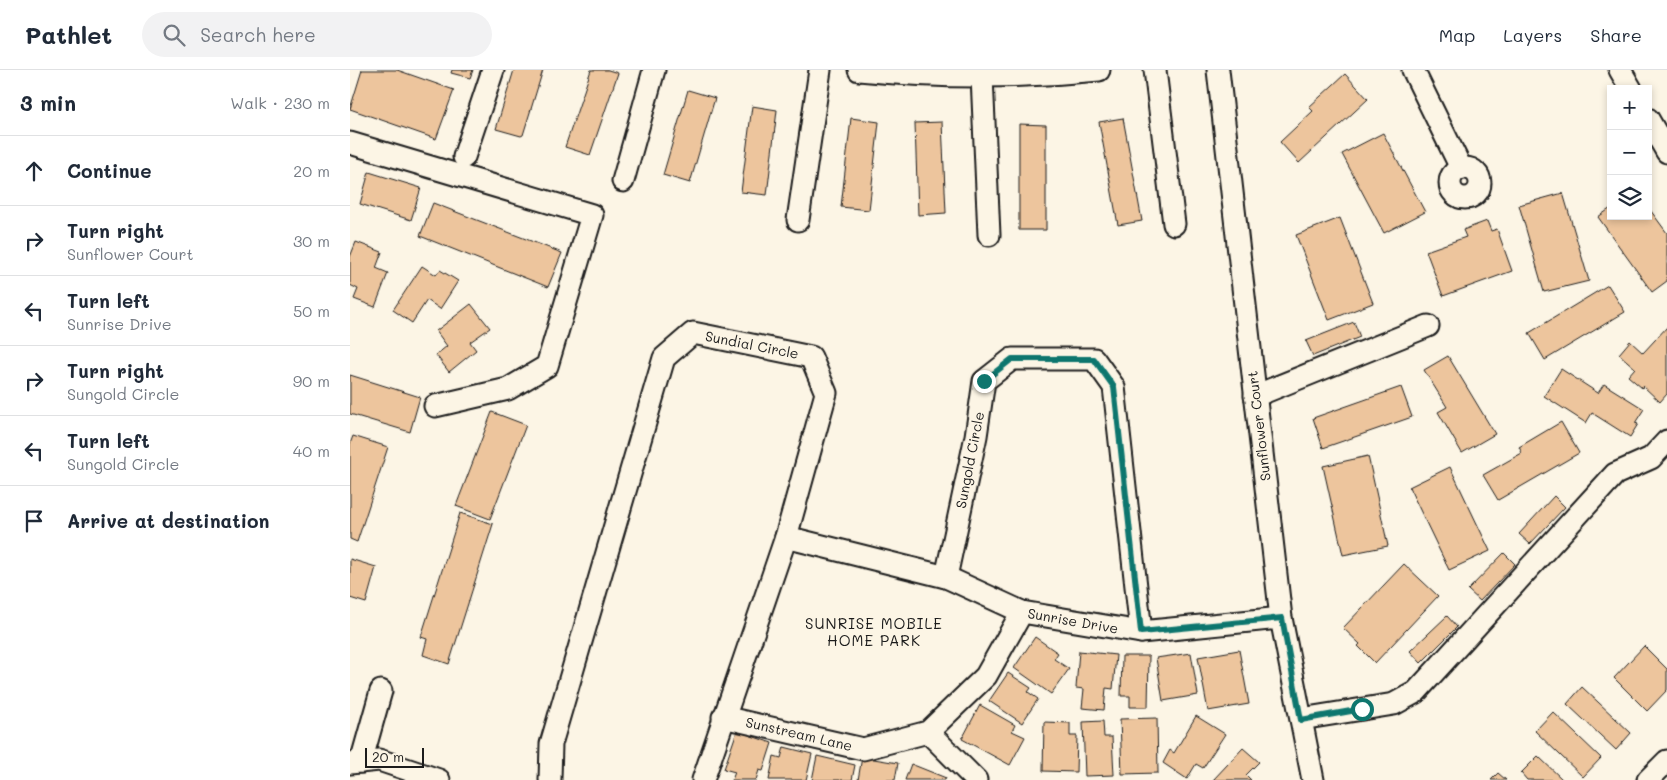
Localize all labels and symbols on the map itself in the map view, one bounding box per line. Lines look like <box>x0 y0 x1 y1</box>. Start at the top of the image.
street label: Sundial Circle <box>704 326 800 363</box>
route end <box>973 370 996 393</box>
street label: Sunflower Court <box>1242 370 1275 482</box>
street label: Sungold Circle <box>951 410 988 510</box>
street label: Sunrise Drive <box>1026 603 1120 638</box>
district label: SUNRISE MOBILE HOME PARK <box>805 613 943 650</box>
route start <box>1351 698 1374 721</box>
street label: Sunstream Lane <box>744 712 854 755</box>
scale bar <box>365 745 424 768</box>

